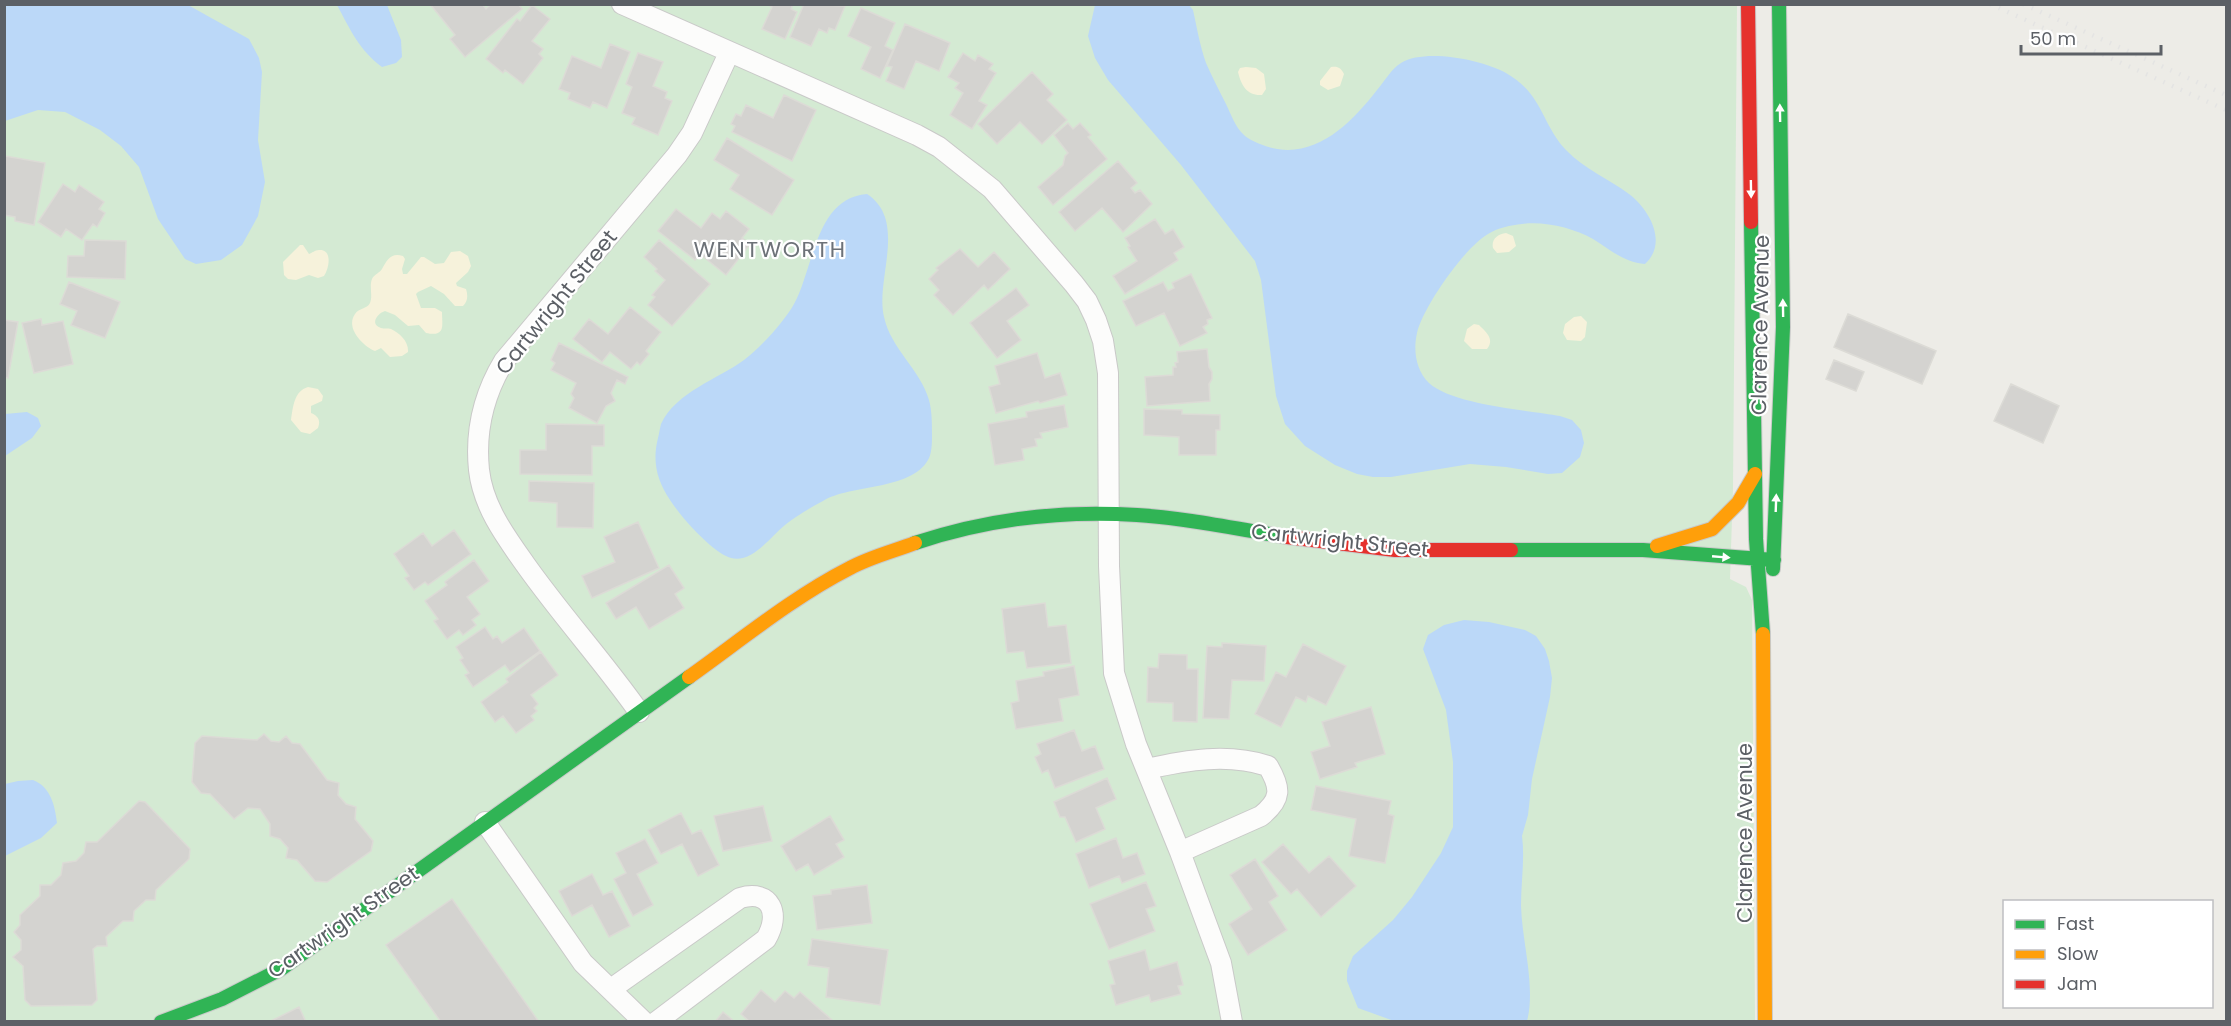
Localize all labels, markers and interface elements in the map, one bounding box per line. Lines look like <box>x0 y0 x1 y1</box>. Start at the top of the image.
scale bar <box>2021 18 2160 56</box>
text: 50 m <box>2030 26 2076 51</box>
one-way arrow <box>1775 103 1785 122</box>
one-way arrow <box>1746 179 1756 198</box>
street label: Cartwright Street <box>489 224 623 380</box>
district label: WENTWORTH <box>694 234 846 265</box>
street label: Clarence Avenue <box>1744 235 1776 415</box>
one-way arrow <box>1778 298 1788 317</box>
one-way arrow <box>1772 493 1781 512</box>
street label: Cartwright Street <box>1250 516 1430 564</box>
one-way arrow <box>1712 552 1731 562</box>
street label: Clarence Avenue <box>1730 743 1759 923</box>
street label: Cartwright Street <box>262 859 424 985</box>
legend <box>2003 900 2213 1008</box>
text: Fast <box>2057 911 2094 936</box>
text: Slow <box>2057 941 2099 966</box>
text: Jam <box>2057 971 2097 996</box>

